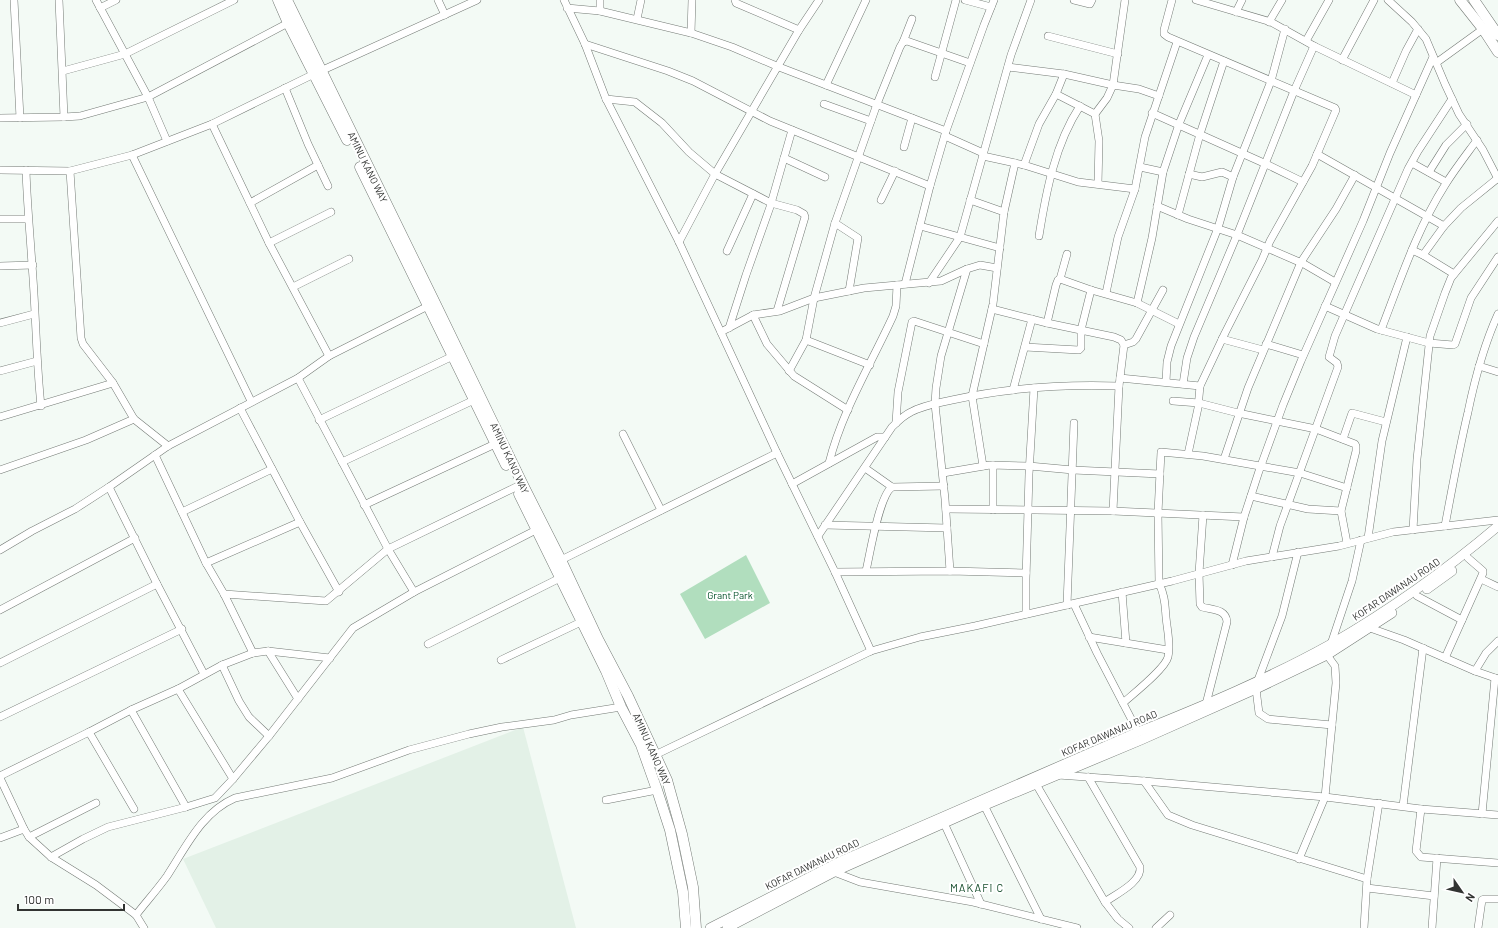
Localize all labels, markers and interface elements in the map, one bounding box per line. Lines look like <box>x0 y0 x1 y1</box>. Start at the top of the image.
street label: AMINU KANO WAY <box>346 130 390 205</box>
street label: AMINU KANO WAY <box>488 420 532 496</box>
street label: KOFAR DAWANAU ROAD <box>1350 555 1442 623</box>
park label: Grant Park <box>707 589 753 601</box>
street label: KOFAR DAWANAU ROAD <box>1059 707 1159 759</box>
street label: AMINU KANO WAY <box>631 711 673 787</box>
street label: KOFAR DAWANAU ROAD <box>763 836 861 892</box>
north arrow <box>1442 872 1482 912</box>
district label: MAKAFI C <box>950 881 1004 894</box>
scale bar <box>18 886 124 912</box>
text: N <box>1463 891 1478 905</box>
text: 100 m <box>24 892 54 906</box>

